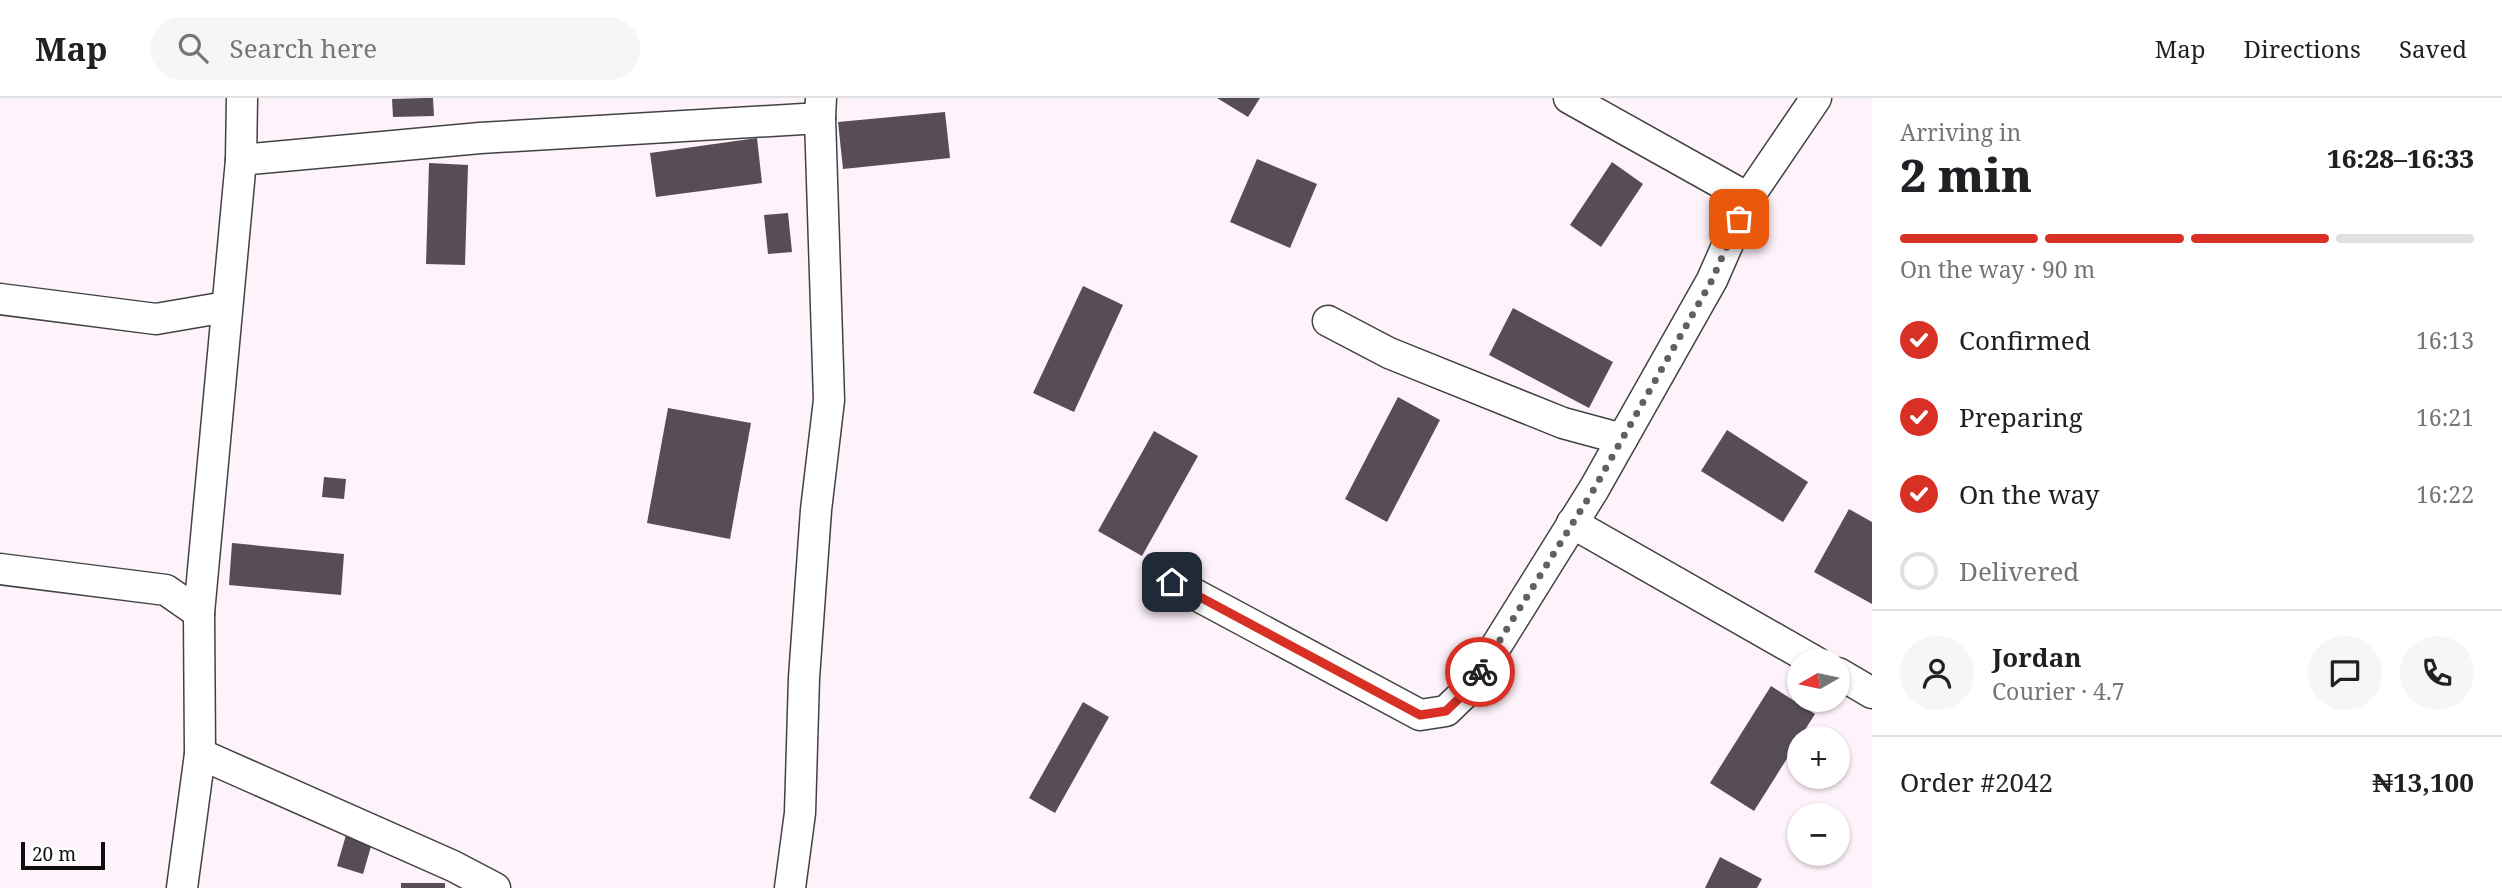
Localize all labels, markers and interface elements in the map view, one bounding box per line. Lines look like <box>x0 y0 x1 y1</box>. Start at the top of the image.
search box <box>150 17 640 80</box>
text: Map <box>35 26 108 71</box>
icon: search <box>174 29 212 67</box>
text: Search here <box>230 30 377 66</box>
text: Map <box>2155 32 2206 65</box>
text: Directions <box>2244 32 2361 65</box>
text: Saved <box>2399 32 2467 65</box>
text: Arriving in <box>1900 116 2021 148</box>
text: 16:28–16:33 <box>2327 140 2474 176</box>
text: 2 min <box>1900 143 2032 205</box>
pin <box>1709 189 1769 249</box>
icon: bag <box>1720 200 1758 238</box>
text: On the way · 90 m <box>1900 253 2095 285</box>
icon: check <box>1900 321 1938 359</box>
text: Confirmed <box>1959 322 2091 358</box>
text: 16:13 <box>2416 324 2474 356</box>
icon: check <box>1900 398 1938 436</box>
text: Preparing <box>1959 399 2083 435</box>
text: 16:21 <box>2416 401 2474 433</box>
icon: check <box>1900 475 1938 513</box>
text: On the way <box>1959 476 2099 512</box>
text: 16:22 <box>2416 478 2474 510</box>
pin <box>1142 552 1202 612</box>
text: Delivered <box>1959 553 2079 589</box>
icon: home <box>1153 563 1191 601</box>
button: person <box>1900 636 1974 710</box>
button: chat <box>2308 636 2382 710</box>
button: phone <box>2400 636 2474 710</box>
courier <box>1445 637 1515 707</box>
text: Jordan <box>1992 639 2082 675</box>
north arrow <box>1787 649 1850 712</box>
map controls <box>1787 649 1850 866</box>
icon: bike <box>1461 653 1499 691</box>
text: Courier · 4.7 <box>1992 675 2125 707</box>
button: + <box>1787 726 1850 789</box>
text: Order #2042 <box>1900 764 2053 800</box>
text: ₦13,100 <box>2372 764 2474 800</box>
button: − <box>1787 803 1850 866</box>
scale bar <box>21 839 105 871</box>
text: 20 m <box>32 841 76 867</box>

